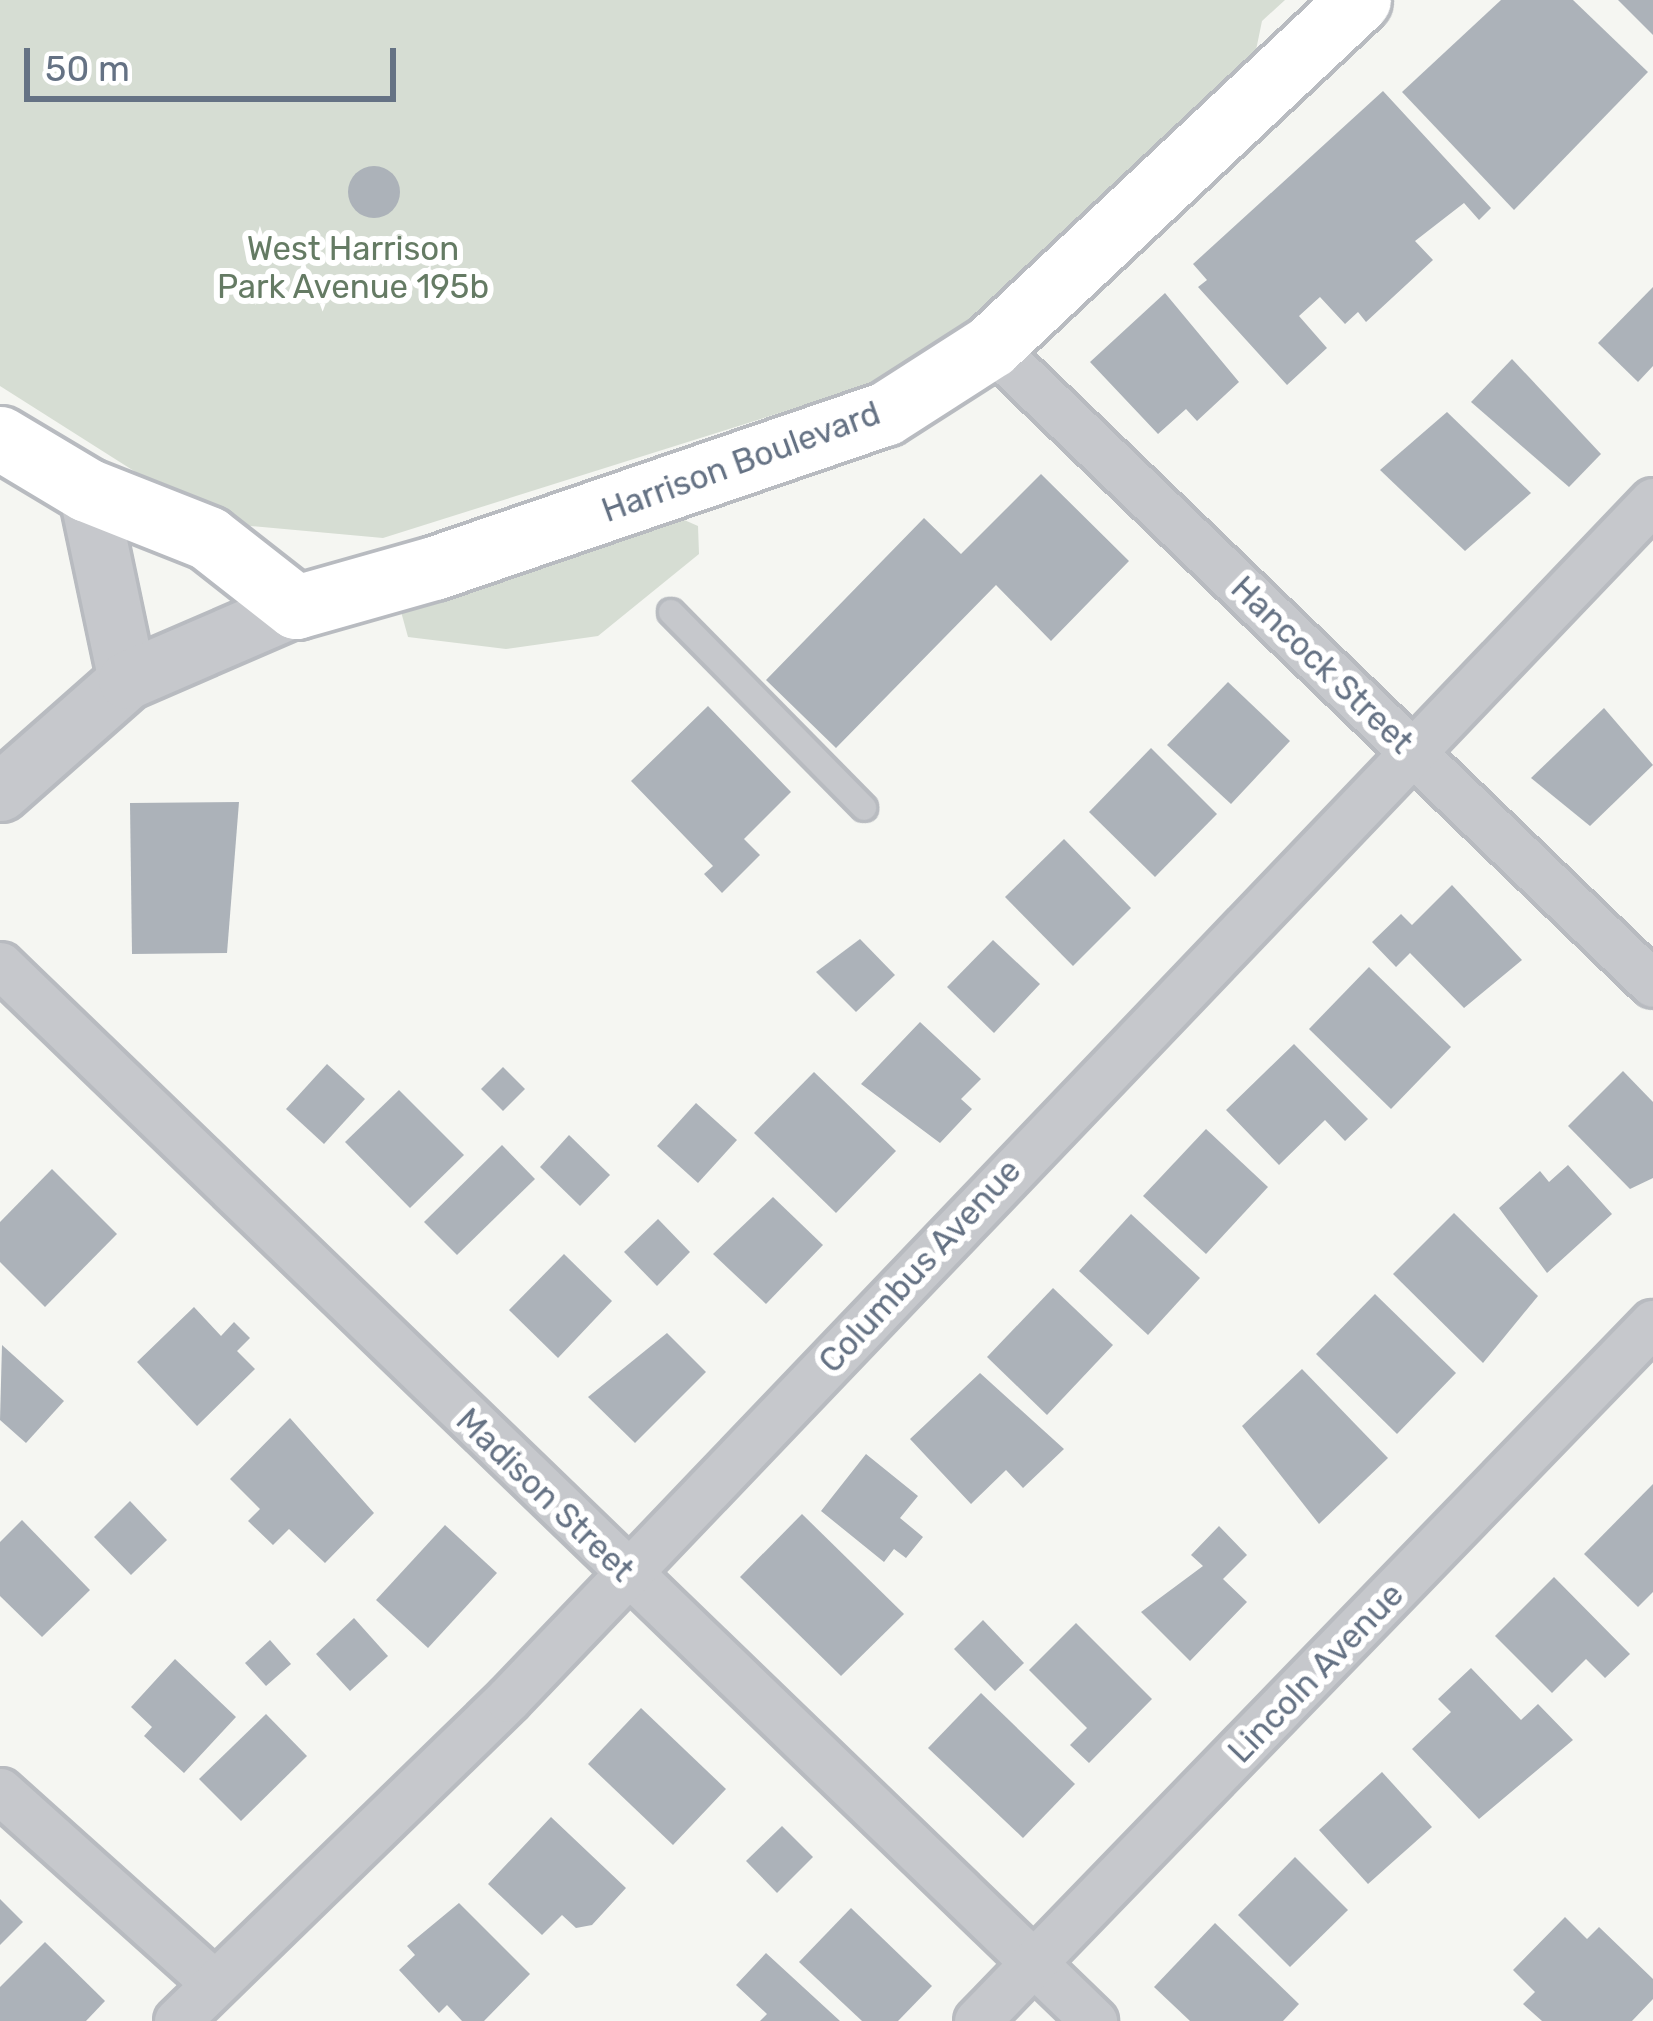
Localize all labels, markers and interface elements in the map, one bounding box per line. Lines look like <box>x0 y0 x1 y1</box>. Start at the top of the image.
scale bar <box>30 24 402 98</box>
text: 50 m <box>45 47 130 90</box>
park label: West Harrison Park Avenue 195b <box>216 229 490 307</box>
street label: Harrison Boulevard <box>597 393 885 531</box>
street label: Hancock Street <box>1223 568 1421 762</box>
street label: Columbus Avenue <box>811 1151 1029 1381</box>
street label: Madison Street <box>448 1400 642 1590</box>
street label: Lincoln Avenue <box>1220 1575 1412 1771</box>

